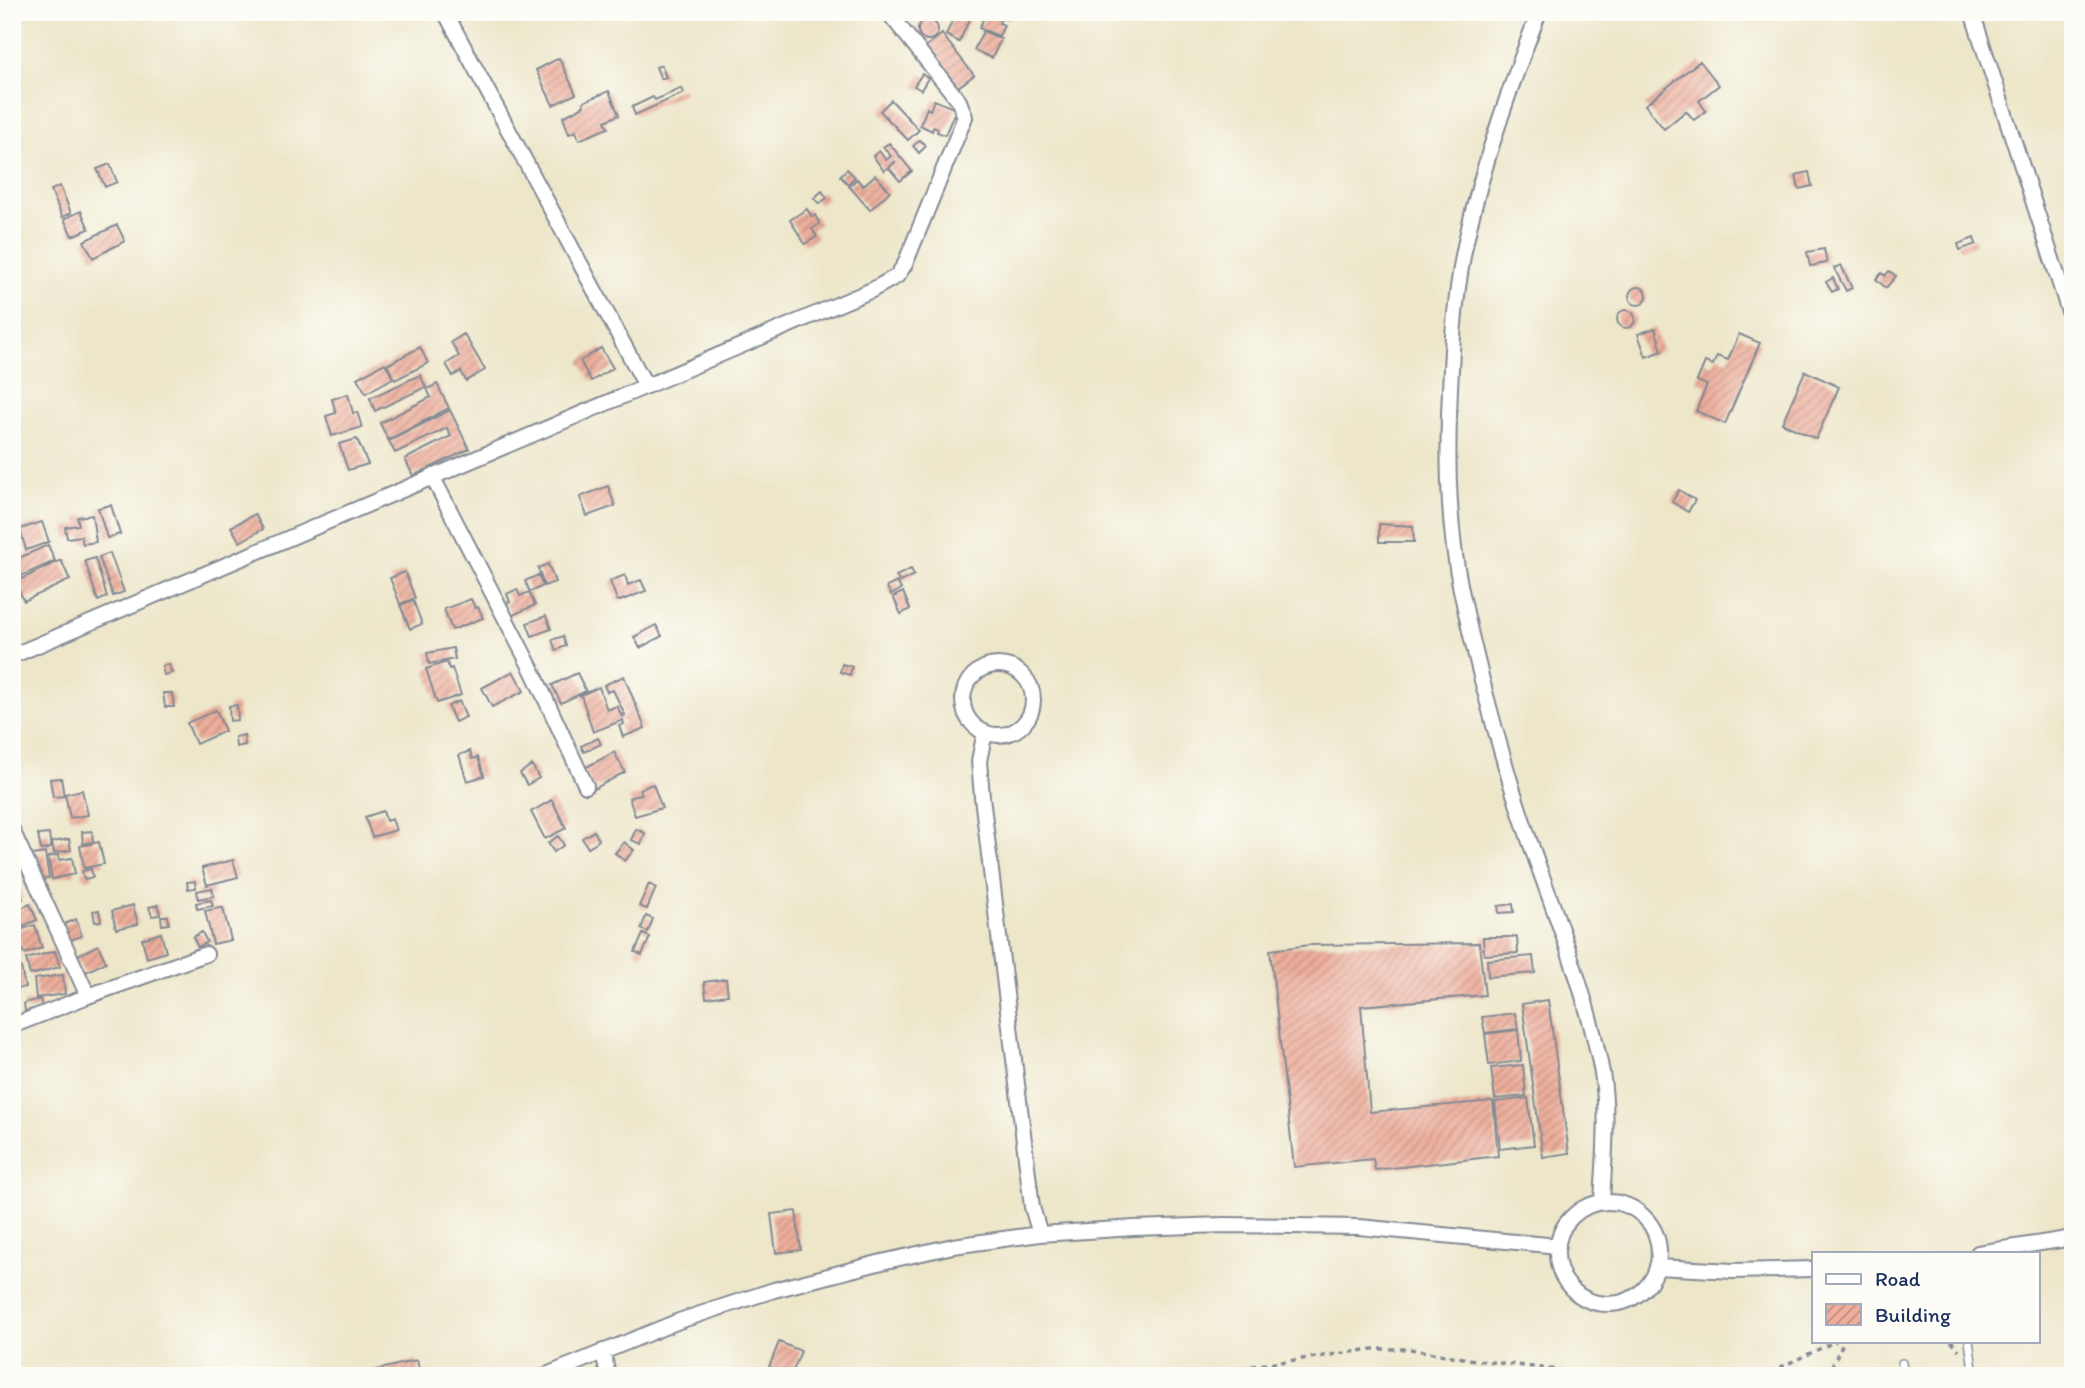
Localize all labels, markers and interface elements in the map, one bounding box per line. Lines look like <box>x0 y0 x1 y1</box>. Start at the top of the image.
legend <box>1812 1252 2039 1342</box>
text: Road <box>1875 1266 1921 1291</box>
text: Building <box>1875 1302 1951 1327</box>

